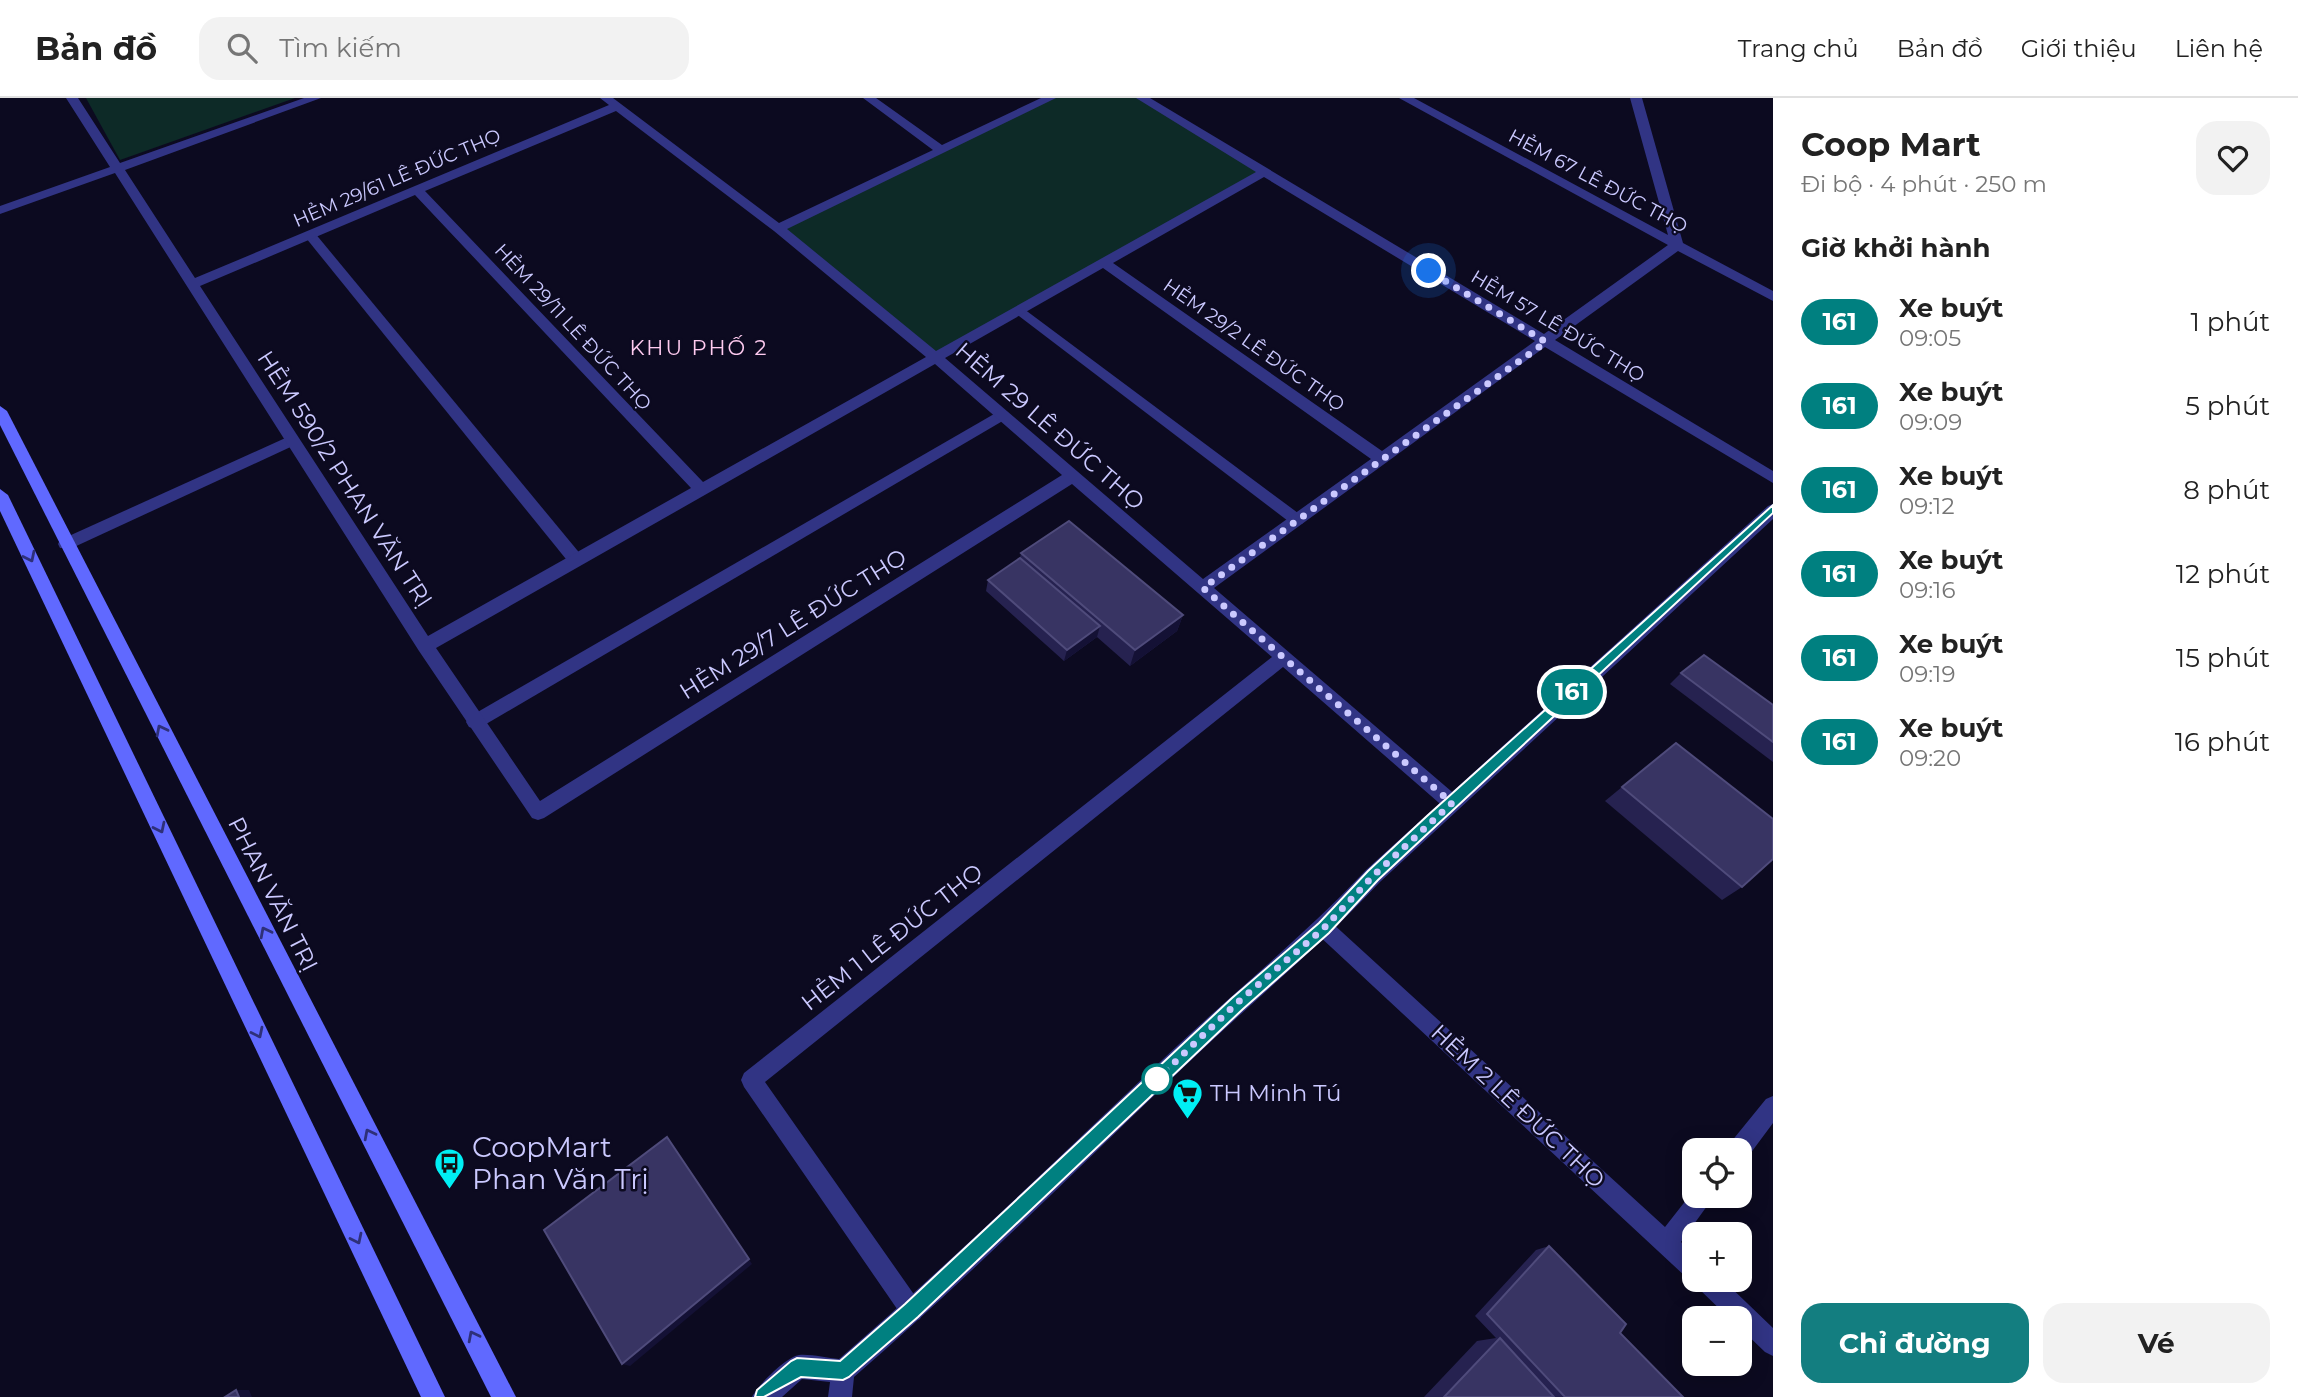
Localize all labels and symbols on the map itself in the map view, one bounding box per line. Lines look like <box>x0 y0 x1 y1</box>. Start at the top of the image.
street label: HẺM 29/61 LÊ ĐỨC THỌ <box>290 124 504 232</box>
street label: HẺM 67 LÊ ĐỨC THỌ <box>1505 124 1691 238</box>
street label: HẺM 29/11 LÊ ĐỨC THỌ <box>490 239 656 415</box>
your location <box>1411 253 1446 288</box>
street label: HẺM 57 LÊ ĐỨC THỌ <box>1467 265 1649 387</box>
street label: HẺM 29/2 LÊ ĐỨC THỌ <box>1159 274 1349 416</box>
district label: KHU PHỐ 2 <box>629 335 769 360</box>
street label: HẺM 29 LÊ ĐỨC THỌ <box>950 336 1150 516</box>
street label: HẺM 590/2 PHAN VĂN TRỊ <box>252 346 438 612</box>
street label: HẺM 29/7 LÊ ĐỨC THỌ <box>674 543 912 705</box>
one-way arrow <box>21 550 35 562</box>
line badge: 161 <box>1532 669 1612 715</box>
one-way arrow <box>155 725 169 737</box>
street label: PHAN VĂN TRỊ <box>222 812 324 976</box>
one-way arrow <box>151 821 165 833</box>
street label: HẺM 1 LÊ ĐỨC THỌ <box>796 858 988 1016</box>
one-way arrow <box>259 927 273 939</box>
street label: HẺM 2 LÊ ĐỨC THỌ <box>1425 1018 1611 1194</box>
one-way arrow <box>250 1026 264 1039</box>
unlabelled marker <box>1142 1064 1172 1094</box>
supermarket icon: TH Minh Tú <box>1170 1076 1204 1120</box>
place label: TH Minh Tú <box>1210 1079 1342 1107</box>
one-way arrow <box>364 1129 377 1141</box>
place label: CoopMart Phan Văn Trị <box>472 1130 649 1196</box>
bus stop icon: CoopMart Phan Văn Trị <box>432 1146 466 1190</box>
one-way arrow <box>348 1232 362 1244</box>
one-way arrow <box>468 1331 482 1343</box>

